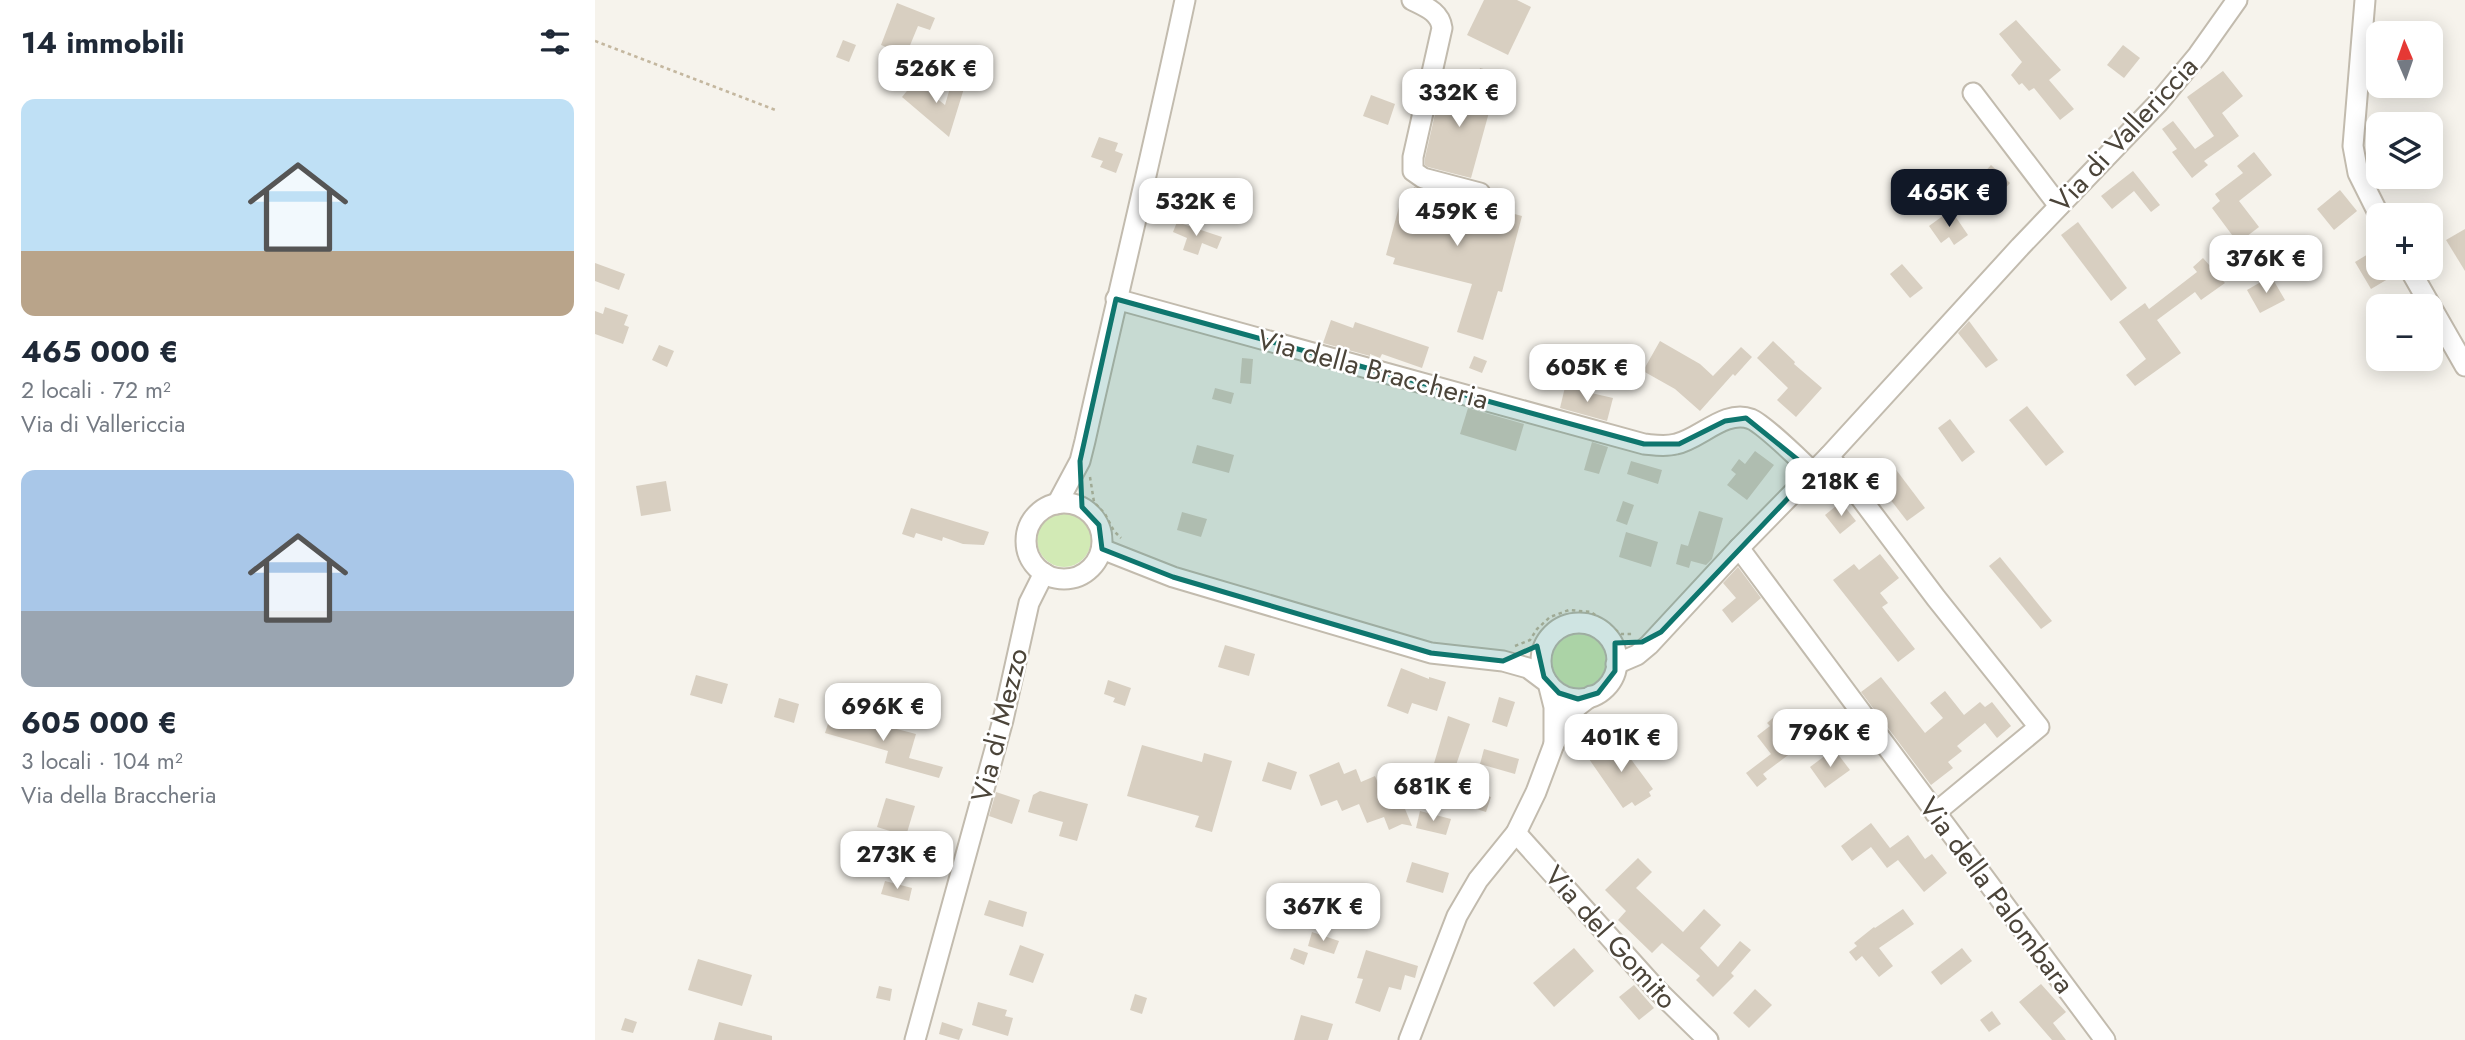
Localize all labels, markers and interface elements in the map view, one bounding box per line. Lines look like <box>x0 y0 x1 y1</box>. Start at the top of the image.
text: 14 immobili <box>21 21 185 64</box>
north arrow <box>2366 21 2443 98</box>
map controls <box>2366 21 2443 371</box>
icon: filters <box>536 23 574 61</box>
pin: 526K € <box>879 46 993 105</box>
street label: Via di Vallericcia <box>2041 47 2208 222</box>
text: 526K € <box>894 51 978 85</box>
pin: 332K € <box>1402 69 1516 129</box>
text: 332K € <box>1418 75 1500 109</box>
button: layers <box>2366 112 2443 189</box>
icon: home <box>235 144 361 270</box>
pin: 465K € <box>1892 170 2006 229</box>
text: 465K € <box>1907 175 1991 209</box>
pin: 532K € <box>1139 178 1253 238</box>
text: 532K € <box>1155 184 1237 218</box>
pin: 459K € <box>1400 188 1514 248</box>
text: 459K € <box>1415 194 1499 228</box>
button: + <box>2366 203 2443 280</box>
pin: 376K € <box>2209 236 2323 295</box>
text: 376K € <box>2225 241 2307 275</box>
button: − <box>2366 294 2443 371</box>
street label: Via della Braccheria <box>1253 319 1493 420</box>
text: 465 000 € <box>21 330 179 373</box>
pin: 605K € <box>1530 344 1644 404</box>
text: 605K € <box>1545 350 1629 384</box>
text: 2 locali · 72 m² <box>21 373 171 407</box>
text: Via di Vallericcia <box>21 407 185 441</box>
pin: 218K € <box>1784 458 1898 518</box>
text: 218K € <box>1801 464 1881 498</box>
icon: home <box>235 515 361 641</box>
street label: Via di Mezzo <box>961 644 1038 806</box>
pin: 696K € <box>826 684 940 743</box>
text: 696K € <box>841 689 925 723</box>
text: 605 000 € <box>21 701 178 744</box>
pin: 796K € <box>1773 710 1887 769</box>
pin: 401K € <box>1564 714 1678 774</box>
text: 796K € <box>1789 715 1871 749</box>
text: 401K € <box>1580 720 1662 754</box>
text: 3 locali · 104 m² <box>21 744 183 778</box>
pin: 681K € <box>1376 764 1490 823</box>
text: 681K € <box>1393 769 1473 803</box>
text: Via della Braccheria <box>21 778 216 812</box>
street label: Via della Palombara <box>1909 788 2084 1002</box>
pin: 273K € <box>840 832 954 891</box>
text: 273K € <box>856 837 938 871</box>
street label: Via del Gomito <box>1535 856 1686 1018</box>
pin: 367K € <box>1266 884 1380 943</box>
text: 367K € <box>1282 889 1364 923</box>

